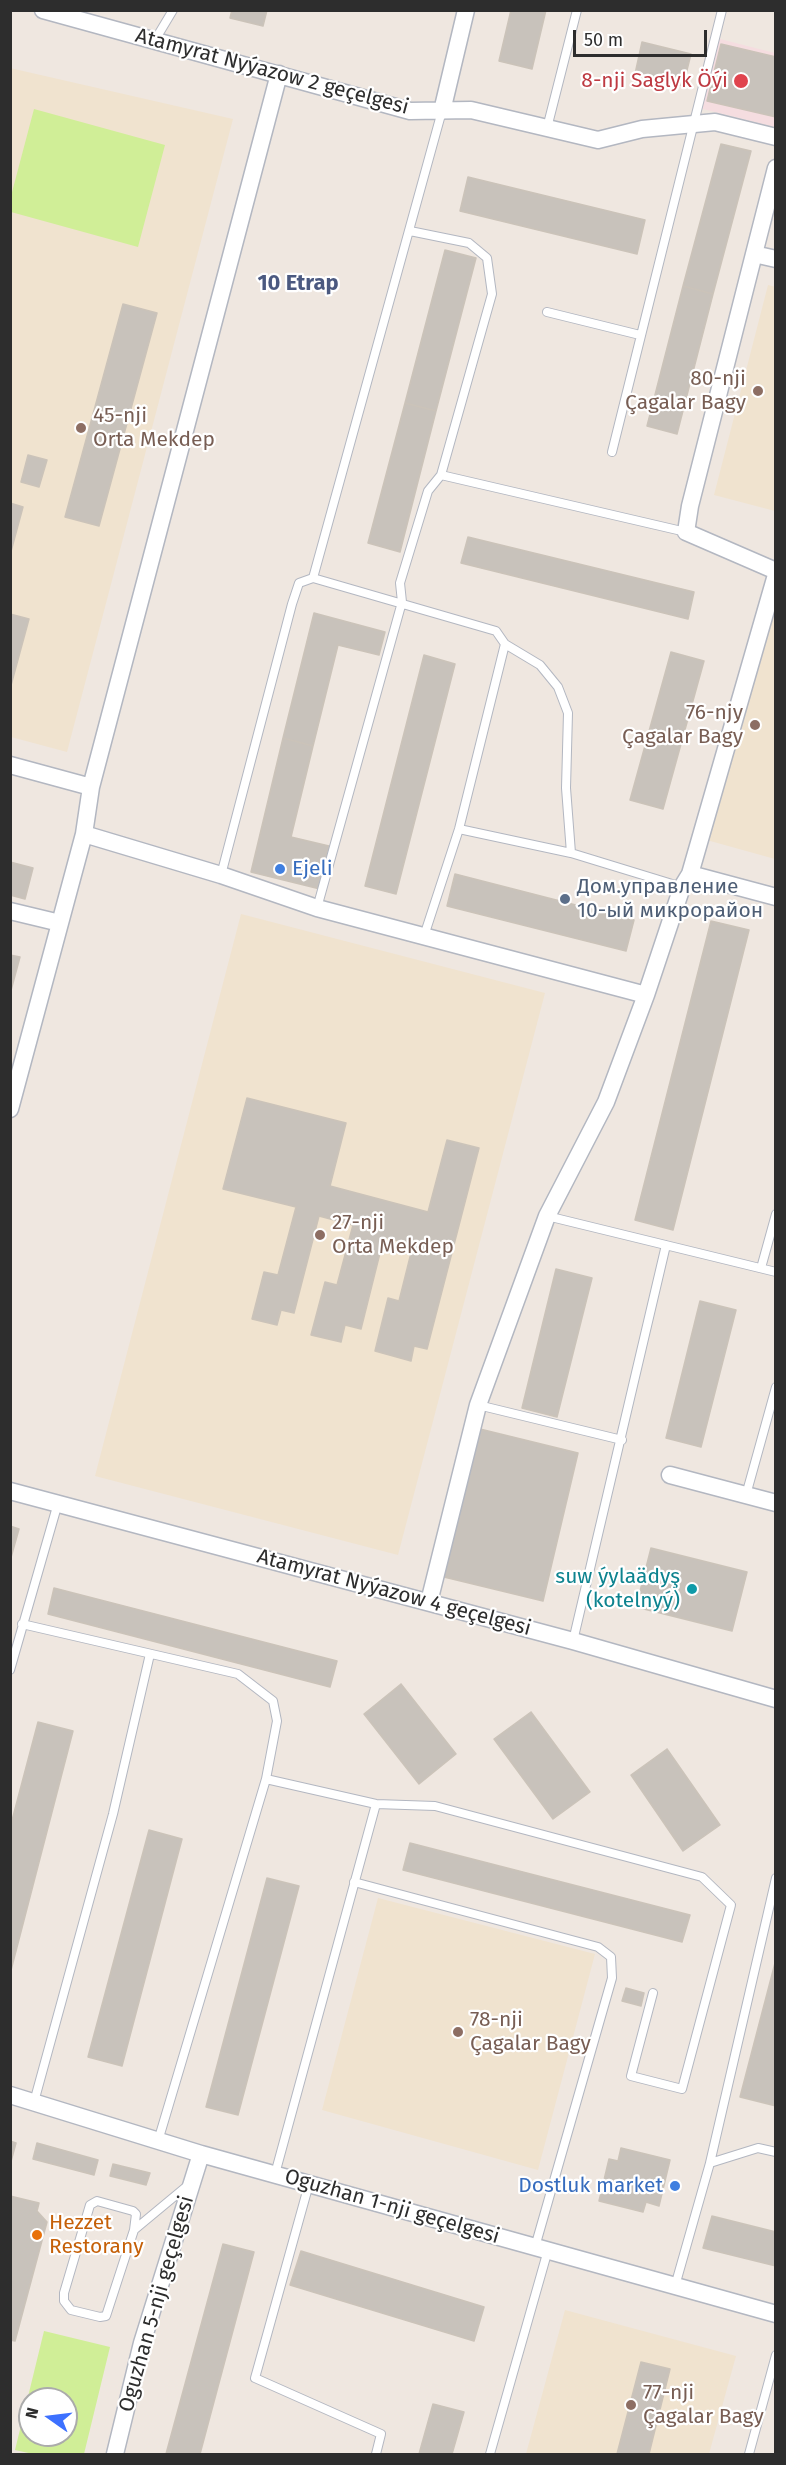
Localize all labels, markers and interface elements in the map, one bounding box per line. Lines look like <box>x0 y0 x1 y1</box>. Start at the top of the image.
scale bar <box>576 18 710 56</box>
street label: Atamyrat Nyýazow 2 geçelgesi <box>133 23 411 121</box>
text: 50 m <box>584 29 623 51</box>
place label: 8-nji Saglyk Öýi <box>581 68 728 94</box>
marker: 8-nji Saglyk Öýi <box>732 72 750 90</box>
district label: 10 Etrap <box>257 271 339 297</box>
place label: 80-nji Çagalar Bagy <box>625 366 746 416</box>
marker: 80-nji Çagalar Bagy <box>751 384 765 398</box>
place label: 45-nji Orta Mekdep <box>93 403 215 453</box>
marker: 45-nji Orta Mekdep <box>74 421 88 435</box>
place label: 76-njy Çagalar Bagy <box>622 700 743 750</box>
marker: 76-njy Çagalar Bagy <box>748 718 762 732</box>
place label: Ejeli <box>292 856 333 882</box>
marker: Ejeli <box>273 862 287 876</box>
place label: Дом.управление 10-ый микрорайон <box>577 874 763 924</box>
marker: Дом.управление 10-ый микрорайон <box>558 892 572 906</box>
place label: 27-nji Orta Mekdep <box>332 1210 454 1260</box>
marker: 27-nji Orta Mekdep <box>313 1228 327 1242</box>
street label: Atamyrat Nyýazow 4 geçelgesi <box>254 1544 534 1642</box>
place label: suw ýylaädyş (kotelnyý) <box>555 1564 680 1614</box>
marker: suw ýylaädyş (kotelnyý) <box>685 1582 699 1596</box>
place label: 78-nji Çagalar Bagy <box>470 2007 591 2057</box>
marker: 78-nji Çagalar Bagy <box>451 2025 465 2039</box>
street label: Oguzhan 1-nji geçelgesi <box>282 2164 502 2250</box>
place label: Dostluk market <box>518 2173 663 2199</box>
marker: Dostluk market <box>668 2179 682 2193</box>
street label: Oguzhan 5-nji geçelgesi <box>114 2193 200 2415</box>
place label: Hezzet Restorany <box>49 2210 143 2260</box>
marker: Hezzet Restorany <box>30 2228 44 2242</box>
place label: 77-nji Çagalar Bagy <box>643 2380 764 2430</box>
north arrow <box>18 2387 78 2447</box>
marker: 77-nji Çagalar Bagy <box>624 2398 638 2412</box>
text: N <box>21 2406 42 2420</box>

